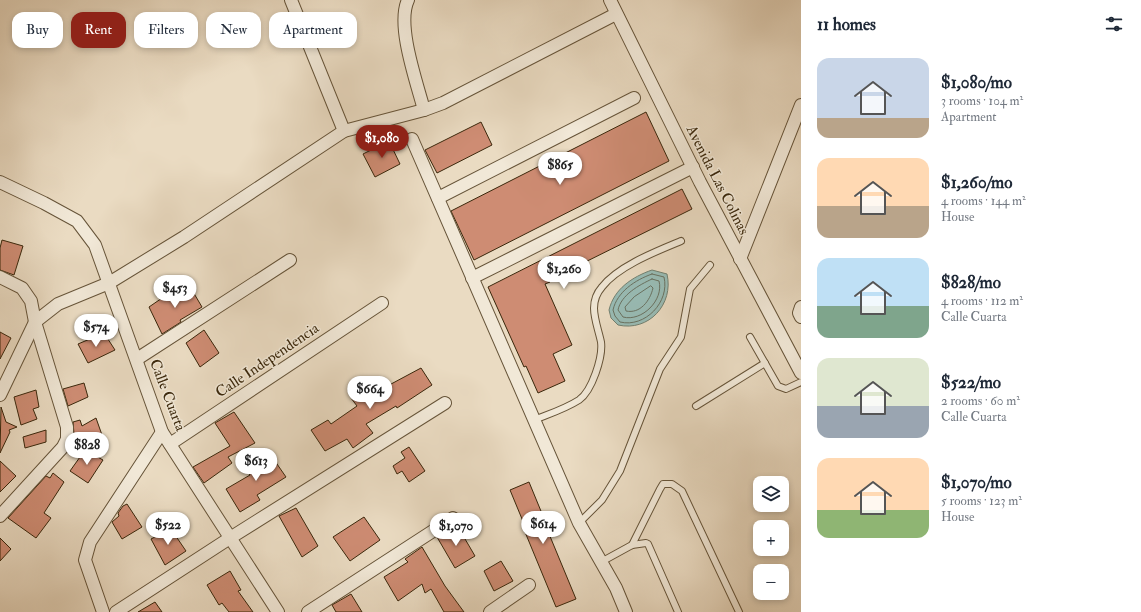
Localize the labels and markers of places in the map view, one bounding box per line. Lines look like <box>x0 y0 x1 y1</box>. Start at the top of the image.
pin: $1,080 <box>349 125 415 159</box>
pin: $865 <box>536 152 584 186</box>
pin: $1,260 <box>531 256 597 290</box>
pin: $453 <box>151 275 199 309</box>
pin: $574 <box>72 314 120 348</box>
pin: $664 <box>346 376 394 410</box>
pin: $828 <box>63 432 111 466</box>
pin: $613 <box>232 448 280 482</box>
pin: $614 <box>519 511 567 545</box>
pin: $522 <box>144 512 192 546</box>
pin: $1,070 <box>423 513 489 547</box>

